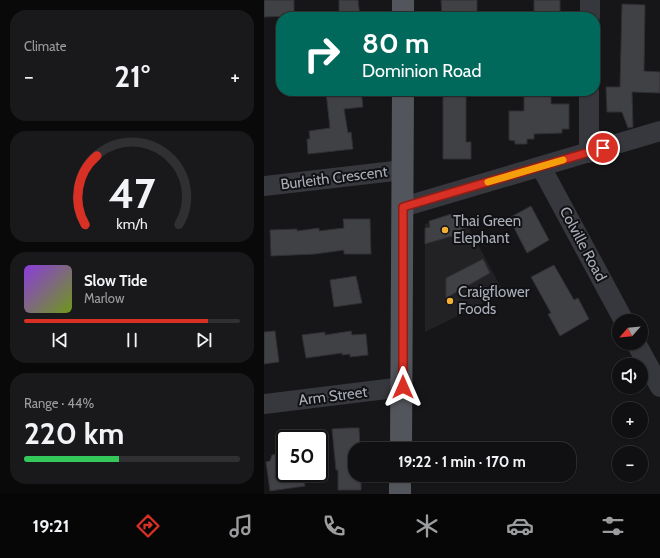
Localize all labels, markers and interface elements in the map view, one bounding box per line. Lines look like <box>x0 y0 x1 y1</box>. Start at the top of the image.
text: 80 m <box>362 26 429 60</box>
icon: right <box>296 28 348 80</box>
text: Climate <box>24 38 66 54</box>
text: 21° <box>114 58 150 95</box>
text: Dominion Road <box>362 60 481 82</box>
text: − <box>24 63 34 90</box>
text: + <box>230 63 240 90</box>
pin <box>586 131 620 165</box>
icon: arrive <box>592 137 614 159</box>
street label: Burleith Crescent <box>279 163 389 193</box>
text: 47 <box>108 167 156 217</box>
street label: Colville Road <box>556 204 610 284</box>
place label: Thai Green Elephant <box>453 212 521 247</box>
text: km/h <box>116 214 148 232</box>
marker: Thai Green Elephant <box>440 225 450 235</box>
text: Slow Tide <box>84 272 147 290</box>
place label: Craigflower Foods <box>458 283 530 318</box>
text: Marlow <box>84 290 124 306</box>
marker: Craigflower Foods <box>445 296 455 306</box>
north arrow <box>612 314 648 350</box>
map controls <box>612 314 648 482</box>
icon: previous <box>49 329 71 351</box>
icon: pause <box>121 329 143 351</box>
icon: next <box>193 329 215 351</box>
button: sound <box>612 358 648 394</box>
position arrow <box>382 366 424 408</box>
street label: Arm Street <box>298 383 368 409</box>
text: Range · 44% <box>24 395 94 411</box>
button: + <box>612 402 648 438</box>
text: 220 km <box>24 415 124 452</box>
speed limit sign: 50 <box>276 430 328 482</box>
button: − <box>612 446 648 482</box>
text: 19:22 · 1 min · 170 m <box>398 453 526 471</box>
icon: directions <box>134 512 162 540</box>
icon: music <box>227 512 255 540</box>
icon: phone <box>320 512 348 540</box>
icon: climate <box>413 512 441 540</box>
icon: car <box>506 512 534 540</box>
icon: filters <box>599 512 627 540</box>
text: 19:21 <box>33 515 69 537</box>

